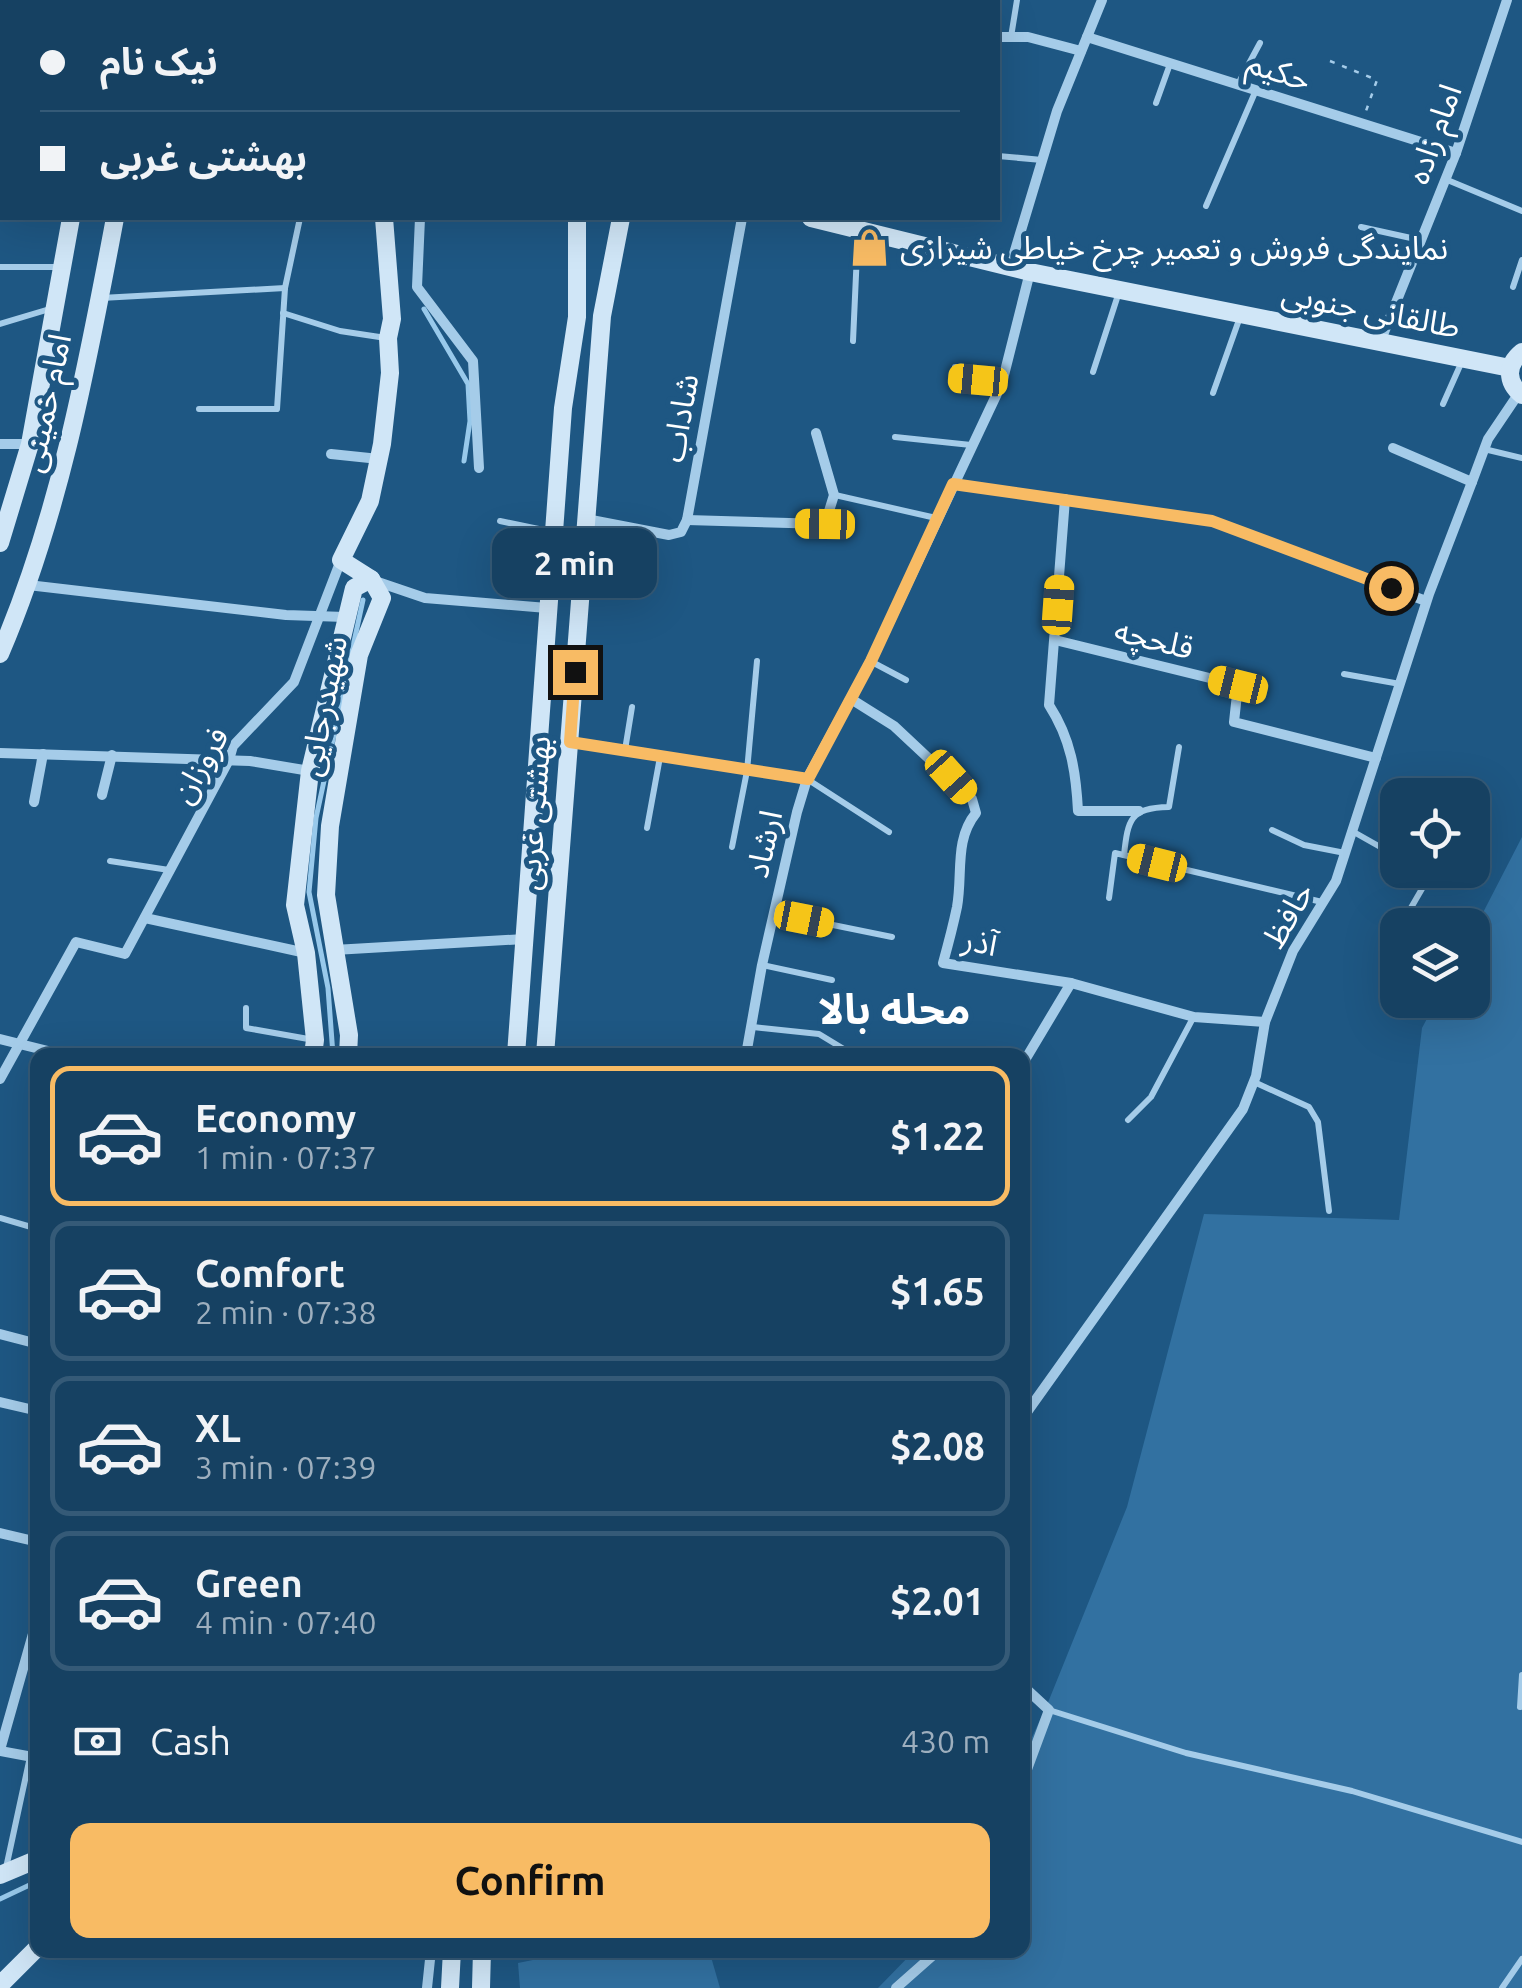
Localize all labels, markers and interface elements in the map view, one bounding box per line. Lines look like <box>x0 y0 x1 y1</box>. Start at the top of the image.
text: نیک نام <box>100 40 218 82</box>
street label: حکیم <box>1241 43 1316 104</box>
street label: امام زاده <box>1398 79 1474 191</box>
text: بهشتی غربی <box>100 136 307 178</box>
shop icon: نمایندگی فروش و تعمیر چرخ خیاطی شیرازی <box>849 227 891 269</box>
place label: نمایندگی فروش و تعمیر چرخ خیاطی شیرازی <box>900 229 1448 272</box>
street label: طالقانی جنوبی <box>1279 274 1463 346</box>
street label: امام خمینی <box>13 330 84 477</box>
car <box>947 362 1009 398</box>
street label: شاداب <box>654 371 705 465</box>
car <box>795 508 855 540</box>
callout: 2 min <box>492 527 658 597</box>
text: 2 min <box>534 545 615 581</box>
route start <box>1369 566 1414 611</box>
car <box>1041 574 1075 636</box>
street label: قلحچه <box>1110 611 1198 668</box>
street label: شهیدرجایی <box>291 633 355 779</box>
route end <box>553 650 598 695</box>
car <box>1205 663 1271 707</box>
street label: فروزان <box>163 720 237 810</box>
street label: بهشتی غربی <box>510 734 558 892</box>
car <box>920 745 982 809</box>
map controls <box>1380 778 1490 1018</box>
button: locate <box>1380 778 1490 888</box>
street label: ارشاد <box>738 807 790 881</box>
car <box>1124 841 1190 885</box>
street label: حافظ <box>1254 876 1320 953</box>
car <box>772 899 836 939</box>
button: layers <box>1380 908 1490 1018</box>
street label: آذر <box>958 920 1002 965</box>
district label: محله بالا <box>818 985 970 1034</box>
icon: car <box>75 1091 165 1181</box>
text: Economy <box>195 1097 356 1139</box>
text: $1.22 <box>890 1115 985 1157</box>
text: 1 min · 07:37 <box>195 1139 377 1175</box>
icon: car <box>75 1246 165 1336</box>
text: Comfort <box>195 1252 345 1294</box>
text: $1.65 <box>890 1270 985 1312</box>
text: 2 min · 07:38 <box>195 1294 377 1330</box>
icon: car <box>75 1401 165 1491</box>
text: XL <box>195 1407 241 1449</box>
text: $2.08 <box>890 1425 985 1467</box>
text: 3 min · 07:39 <box>195 1449 377 1485</box>
icon: car <box>75 1556 165 1646</box>
text: Green <box>195 1562 303 1604</box>
text: $2.01 <box>890 1580 985 1622</box>
text: 4 min · 07:40 <box>195 1604 377 1640</box>
icon: cash <box>70 1714 125 1769</box>
text: Cash <box>150 1720 231 1762</box>
text: 430 m <box>901 1723 990 1759</box>
button: Confirm <box>70 1823 990 1938</box>

